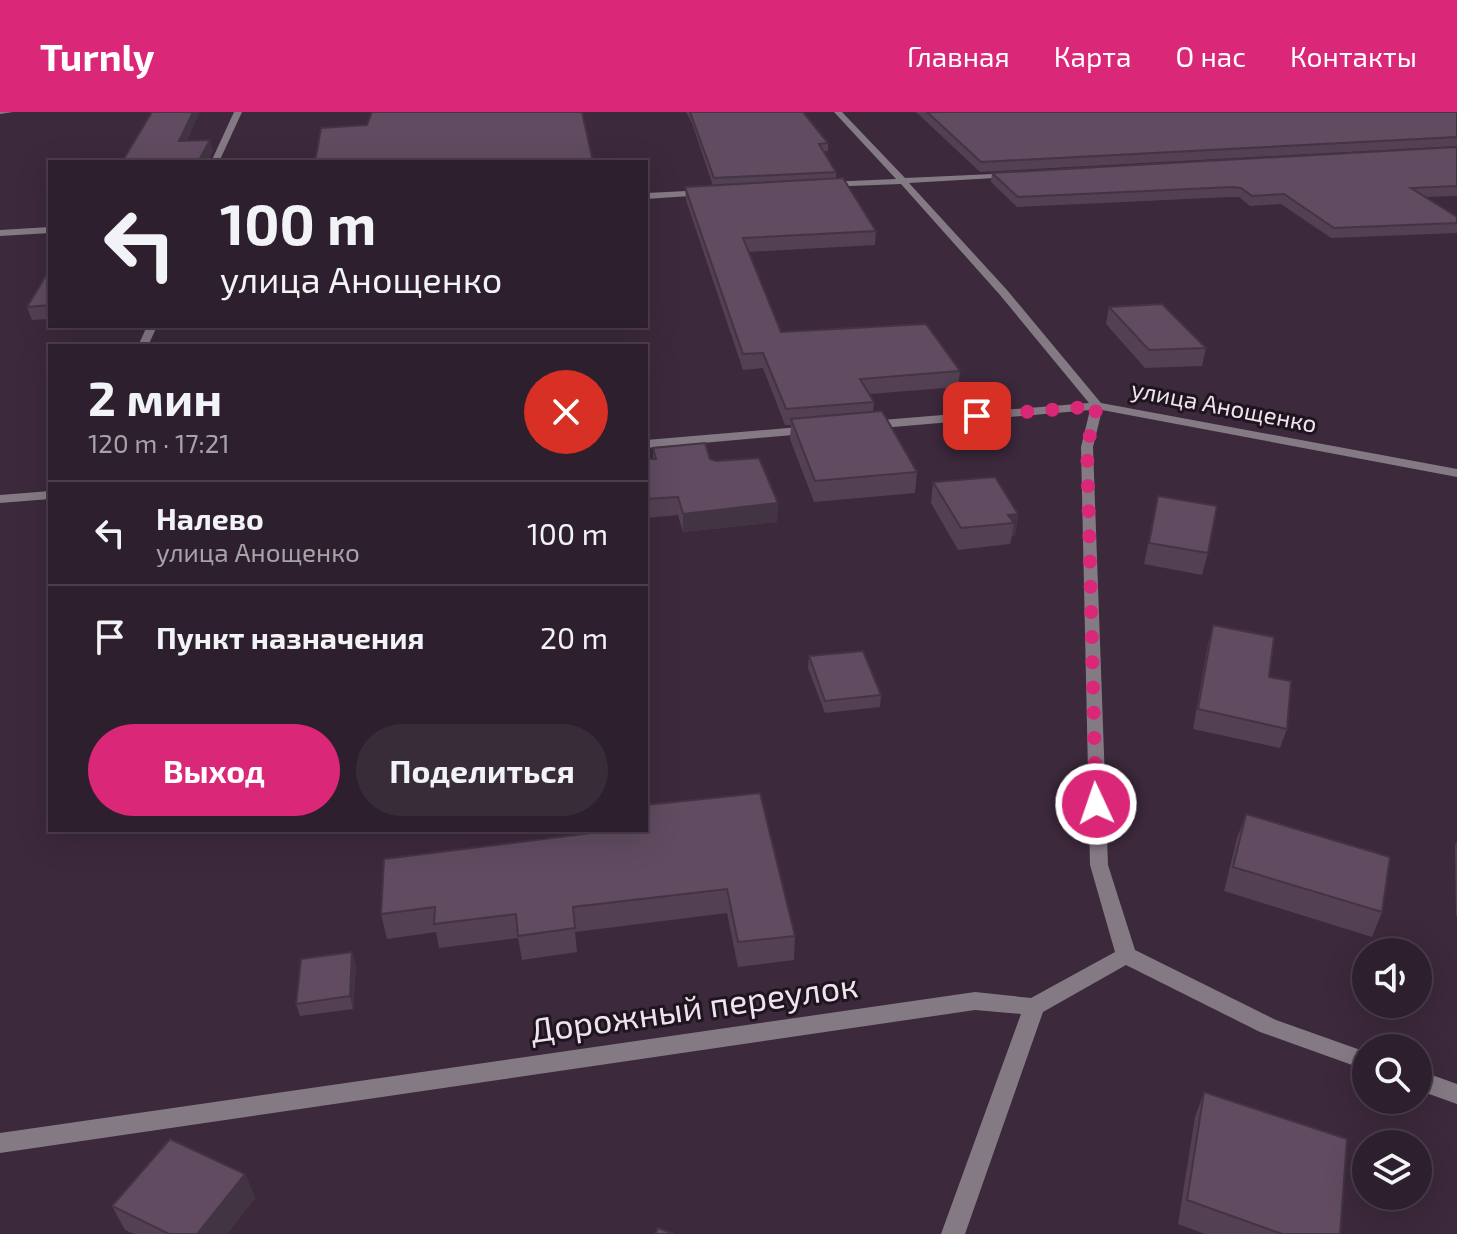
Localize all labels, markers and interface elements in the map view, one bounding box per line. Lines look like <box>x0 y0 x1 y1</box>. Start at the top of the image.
text: Turnly <box>40 33 155 79</box>
text: Главная <box>907 39 1010 73</box>
text: Карта <box>1054 39 1132 73</box>
text: О нас <box>1176 39 1246 73</box>
text: Контакты <box>1290 39 1417 73</box>
text: 100 m <box>220 189 376 256</box>
icon: left <box>88 192 192 296</box>
text: улица Анощенко <box>220 257 502 300</box>
text: 2 мин <box>88 368 222 426</box>
button: close <box>524 370 608 454</box>
street label: улица Анощенко <box>1129 373 1319 439</box>
pin <box>943 382 1011 450</box>
icon: arrive <box>955 394 999 438</box>
text: 120 m · 17:21 <box>88 427 230 458</box>
text: Налево <box>156 500 264 536</box>
icon: left <box>88 511 132 555</box>
text: 100 m <box>527 515 608 551</box>
text: улица Анощенко <box>156 536 360 567</box>
icon: arrive <box>88 615 132 659</box>
text: Пункт назначения <box>156 619 424 655</box>
text: 20 m <box>540 619 608 655</box>
button: Выход <box>88 724 340 816</box>
button: Поделиться <box>356 724 608 816</box>
position arrow <box>1054 762 1138 846</box>
map controls <box>1352 938 1432 1210</box>
button: sound <box>1352 938 1432 1018</box>
street label: Дорожный переулок <box>527 963 860 1051</box>
button: search <box>1352 1034 1432 1114</box>
button: layers <box>1352 1130 1432 1210</box>

